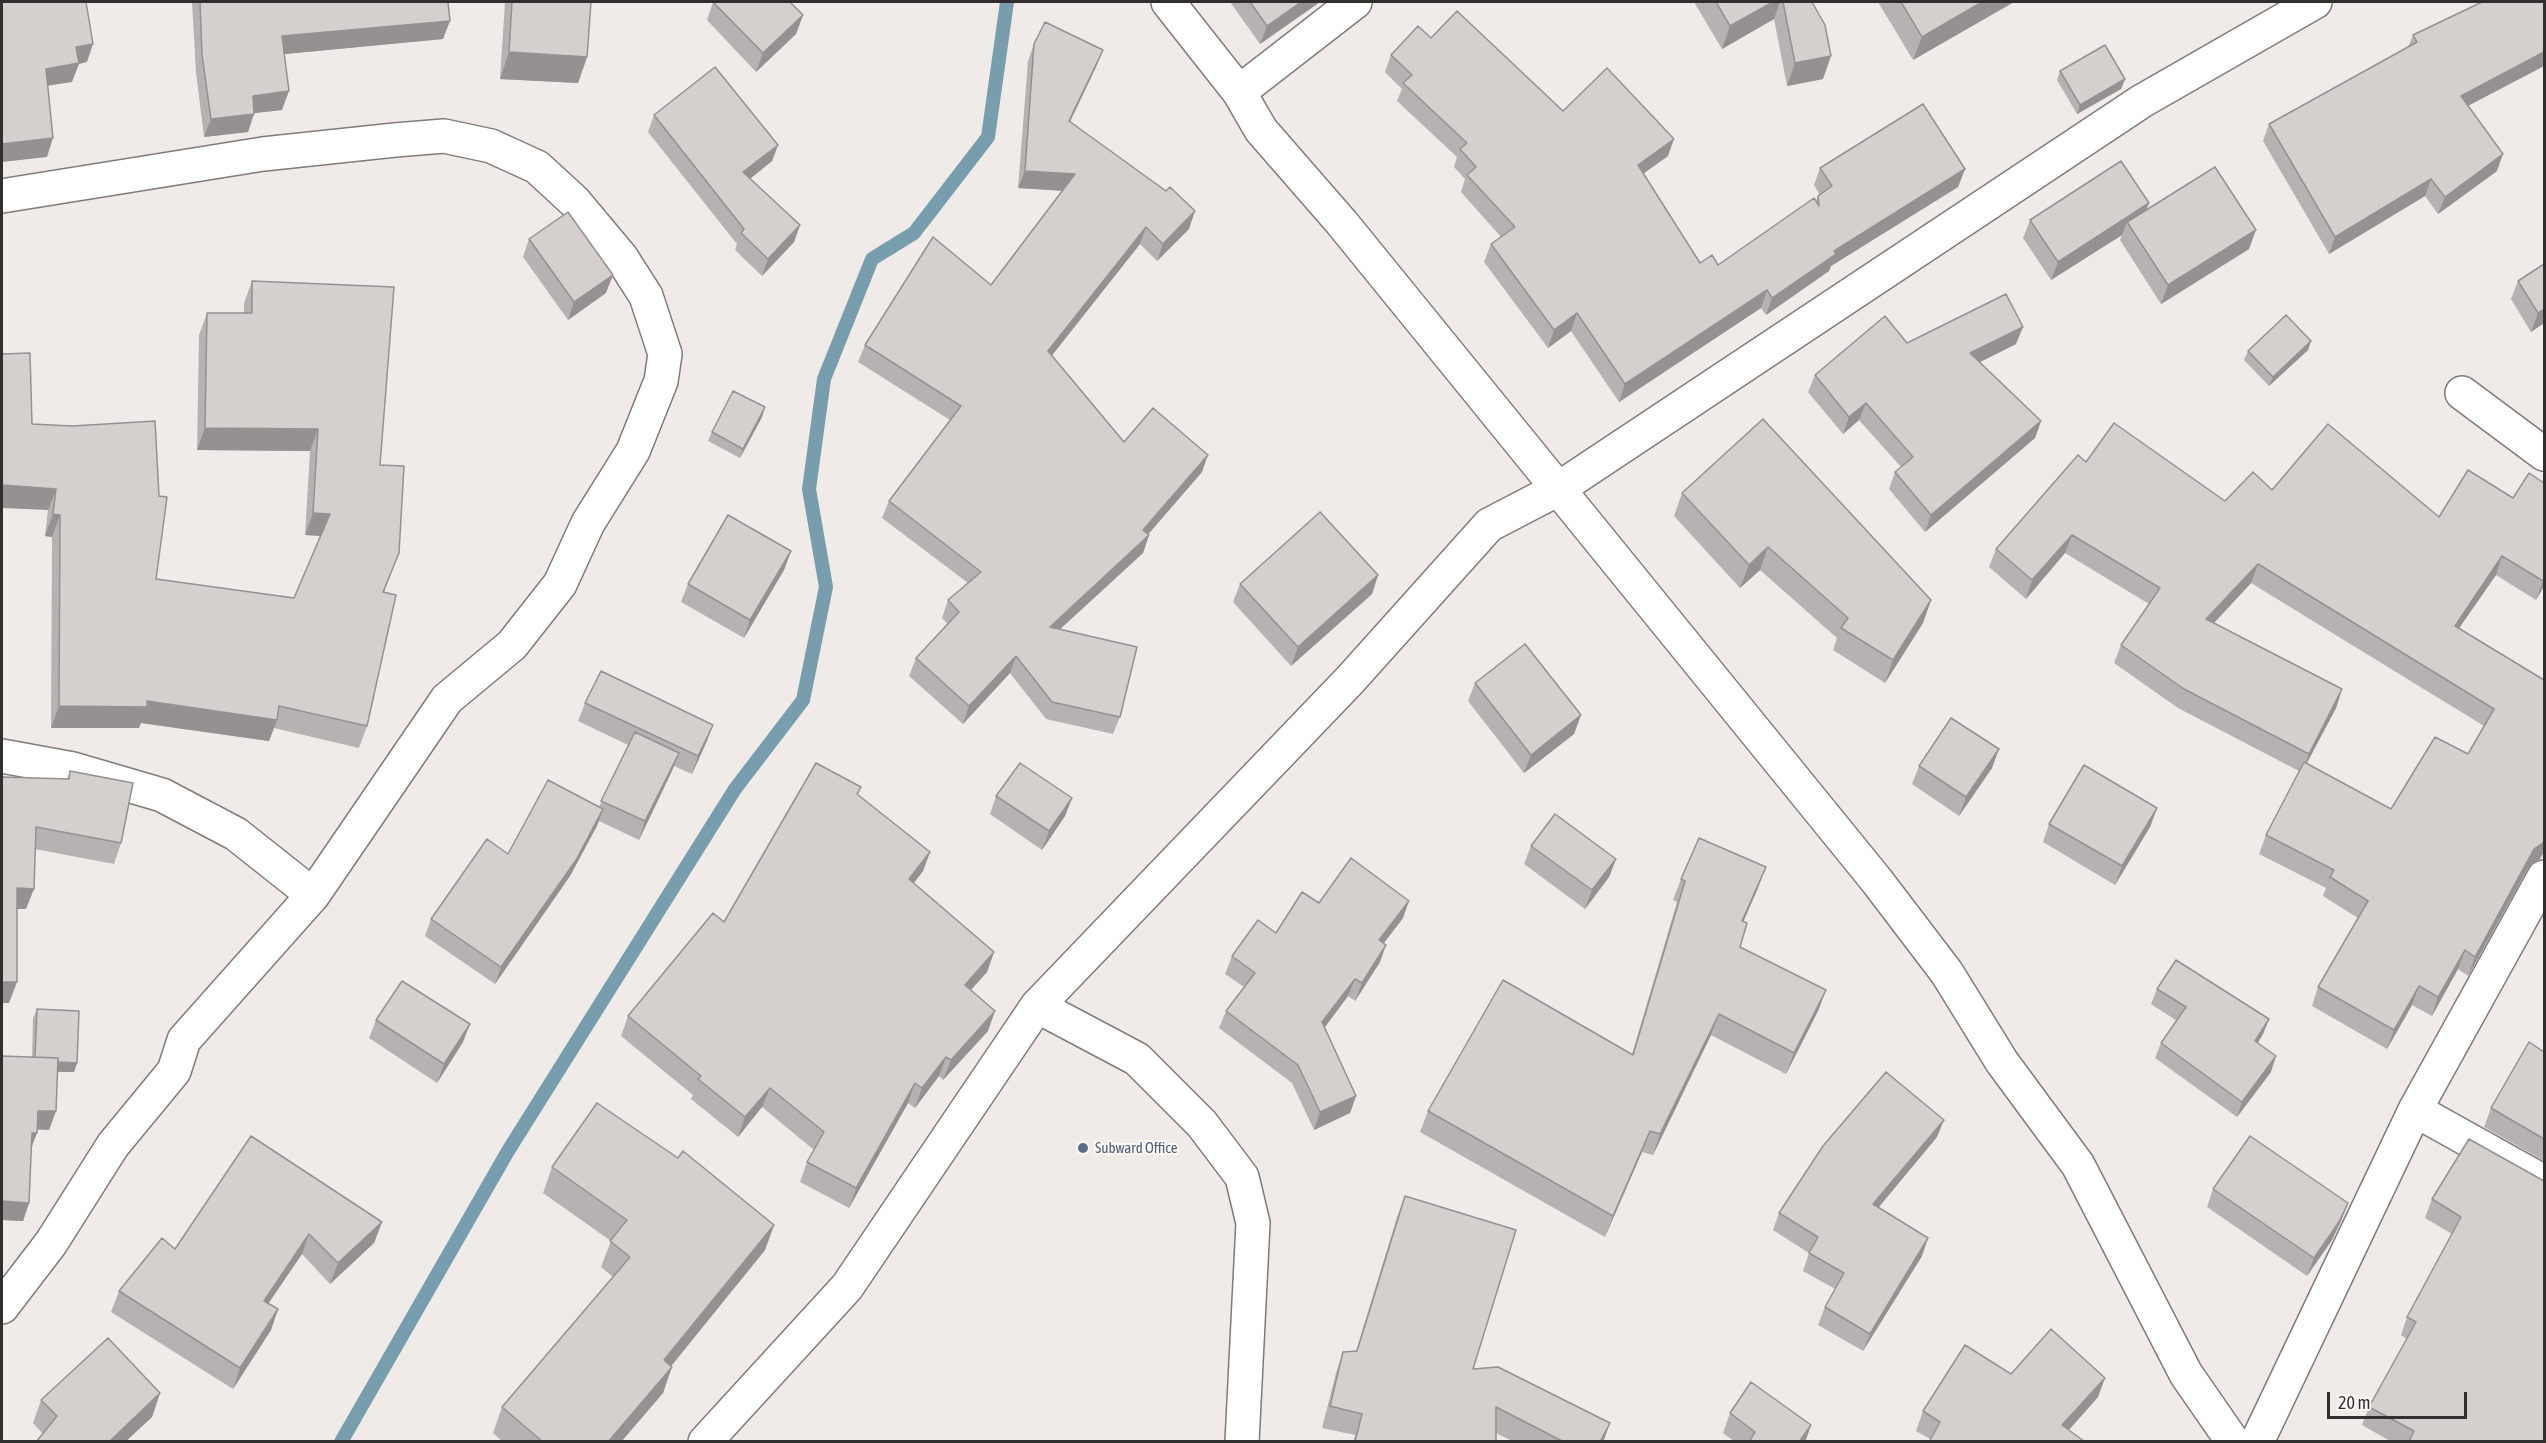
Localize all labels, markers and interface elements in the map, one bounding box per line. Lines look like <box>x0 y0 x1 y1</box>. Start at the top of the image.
place label: Subward Office <box>1095 1139 1178 1157</box>
marker: Subward Office <box>1076 1141 1090 1155</box>
scale bar <box>2330 1380 2470 1418</box>
text: 20 m <box>2338 1392 2370 1413</box>

